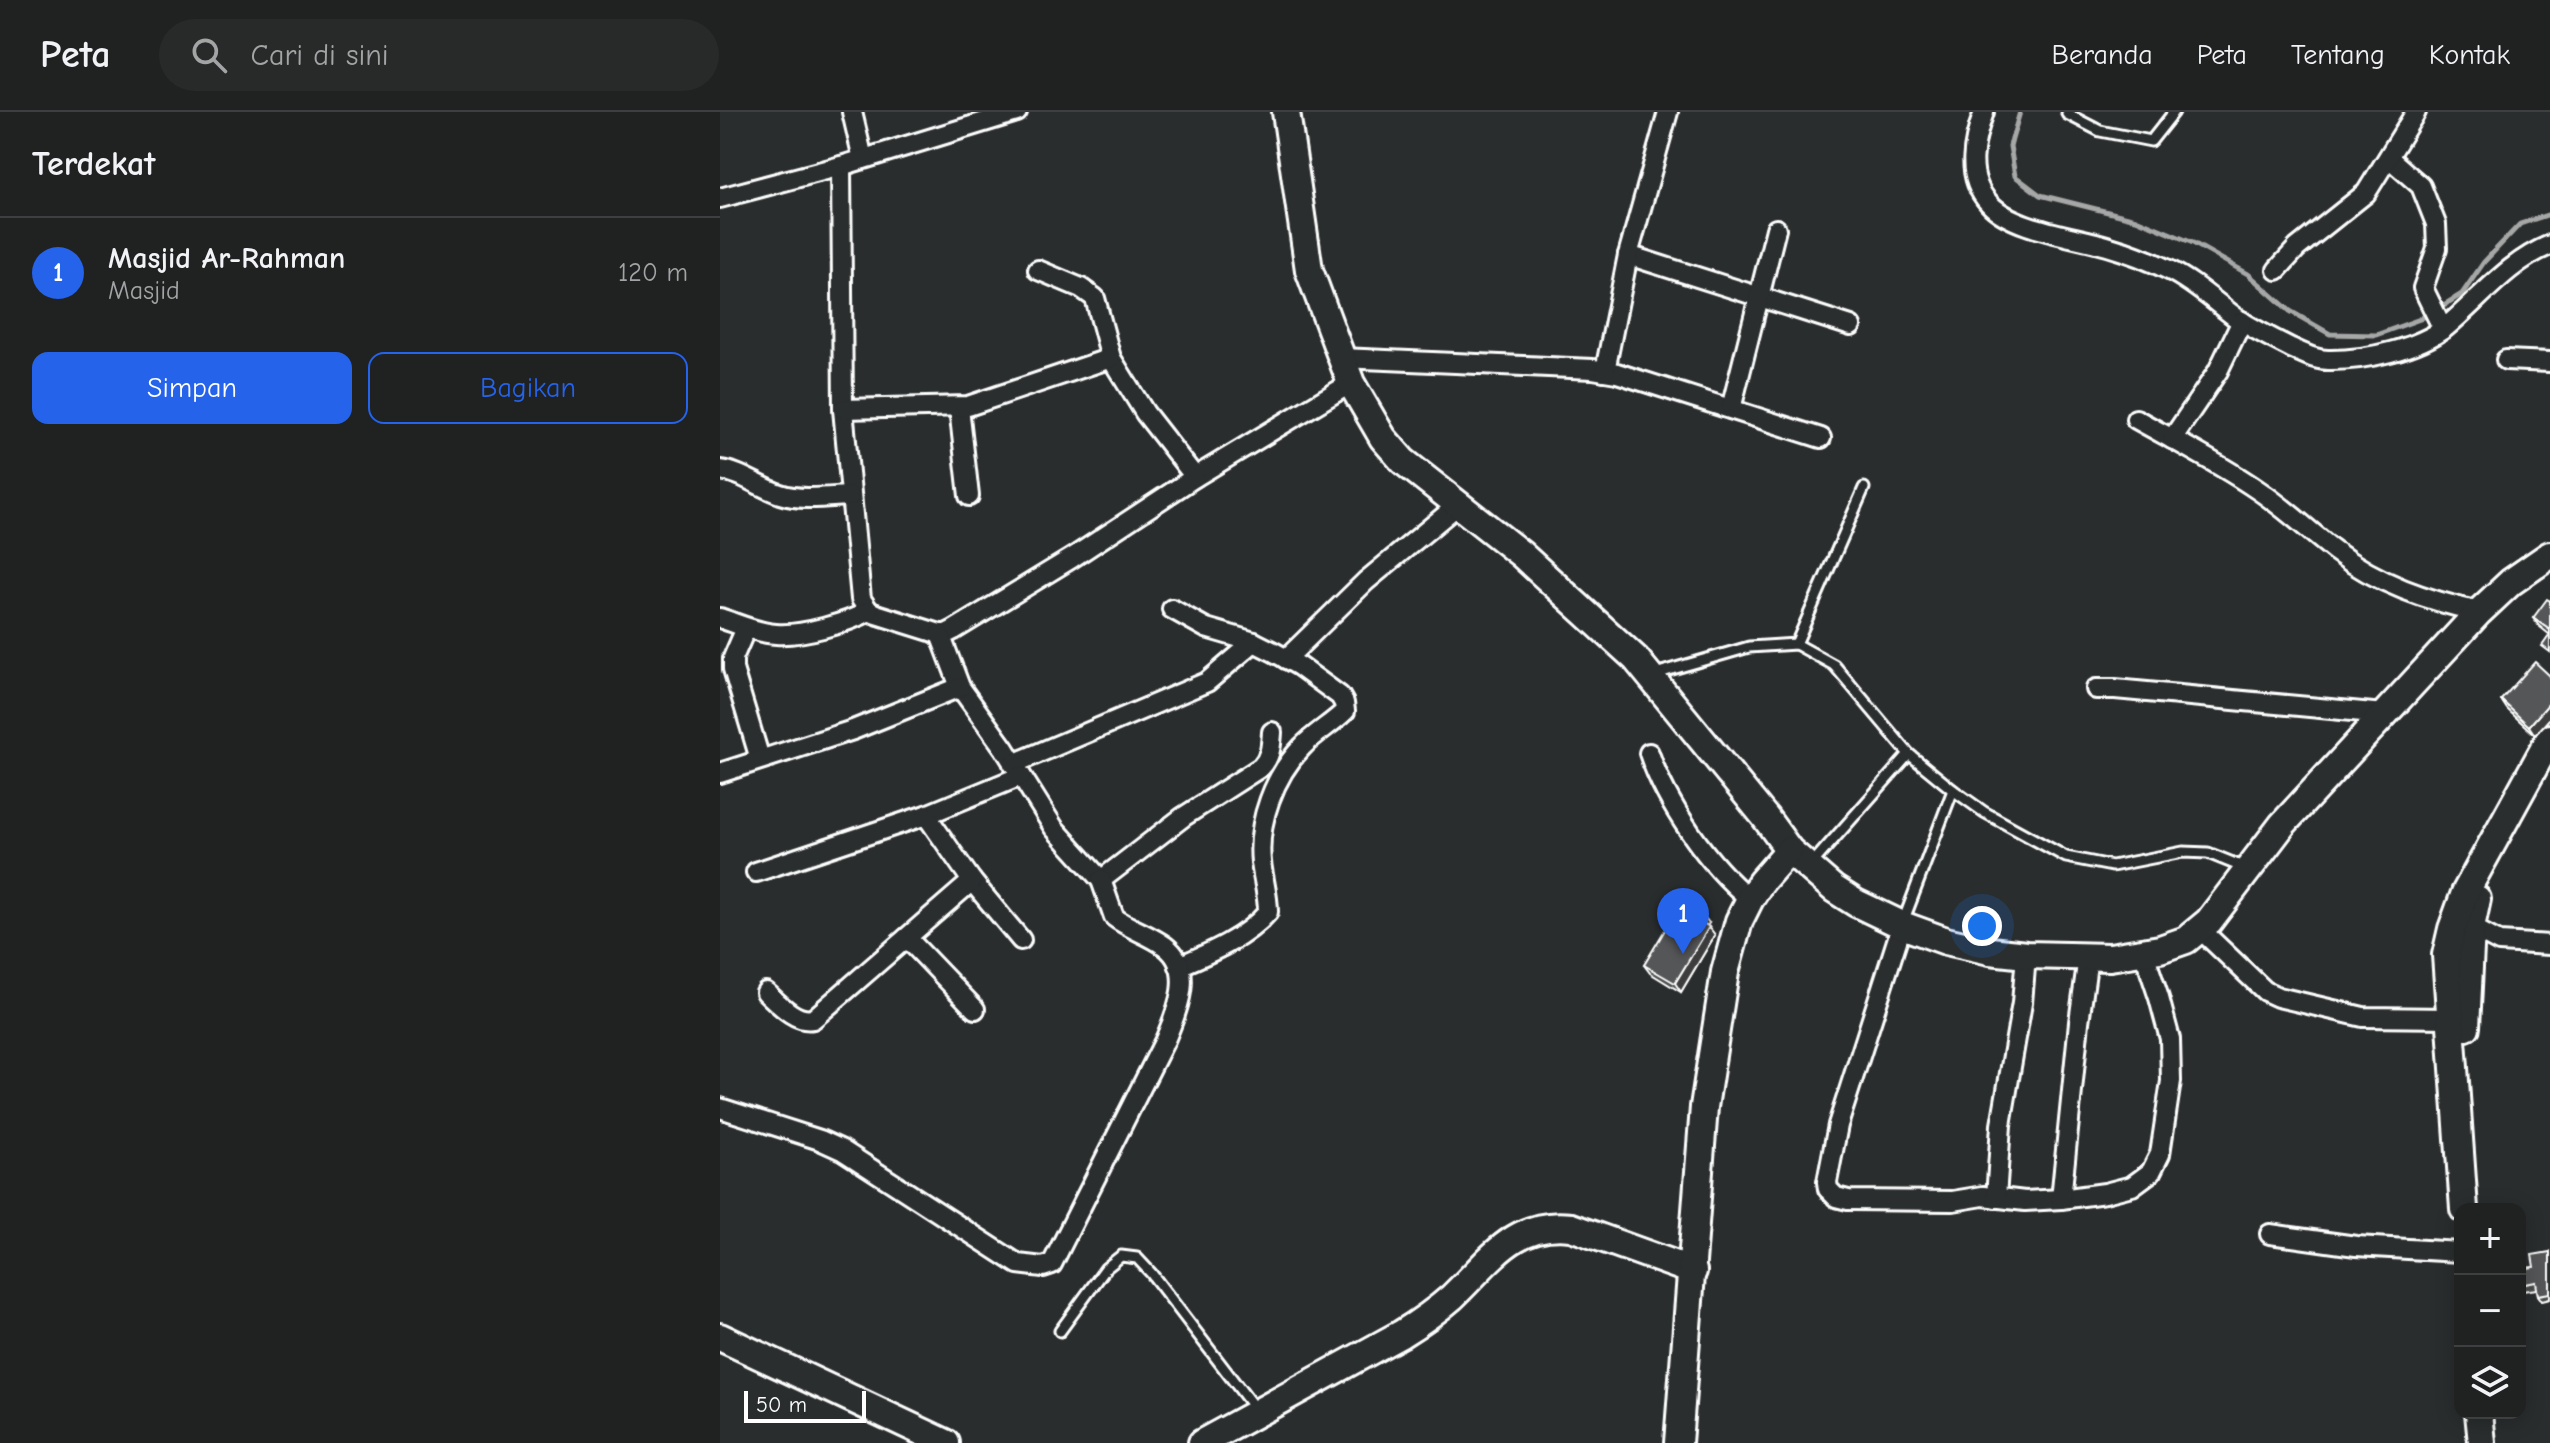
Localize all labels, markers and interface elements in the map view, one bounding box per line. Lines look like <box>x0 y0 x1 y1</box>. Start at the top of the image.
search box <box>159 19 719 91</box>
text: Peta <box>40 33 111 77</box>
icon: search <box>187 33 231 77</box>
text: Cari di sini <box>251 38 389 73</box>
text: Beranda <box>2052 39 2153 71</box>
text: Peta <box>2197 39 2247 71</box>
text: Tentang <box>2291 39 2385 71</box>
text: Kontak <box>2429 39 2510 71</box>
text: Terdekat <box>32 144 155 184</box>
text: Masjid Ar-Rahman <box>108 241 345 276</box>
text: 1 <box>53 258 63 288</box>
text: 120 m <box>618 258 688 288</box>
text: Masjid <box>108 276 180 306</box>
button: Simpan <box>32 352 352 424</box>
button: Bagikan <box>368 352 688 424</box>
pin: 1 <box>1657 888 1709 954</box>
your location <box>1962 906 2002 946</box>
map controls <box>2454 1203 2526 1419</box>
button: + <box>2454 1203 2526 1275</box>
button: − <box>2454 1275 2526 1347</box>
button: layers <box>2454 1347 2526 1419</box>
scale bar <box>744 1387 866 1423</box>
text: 50 m <box>756 1392 807 1418</box>

